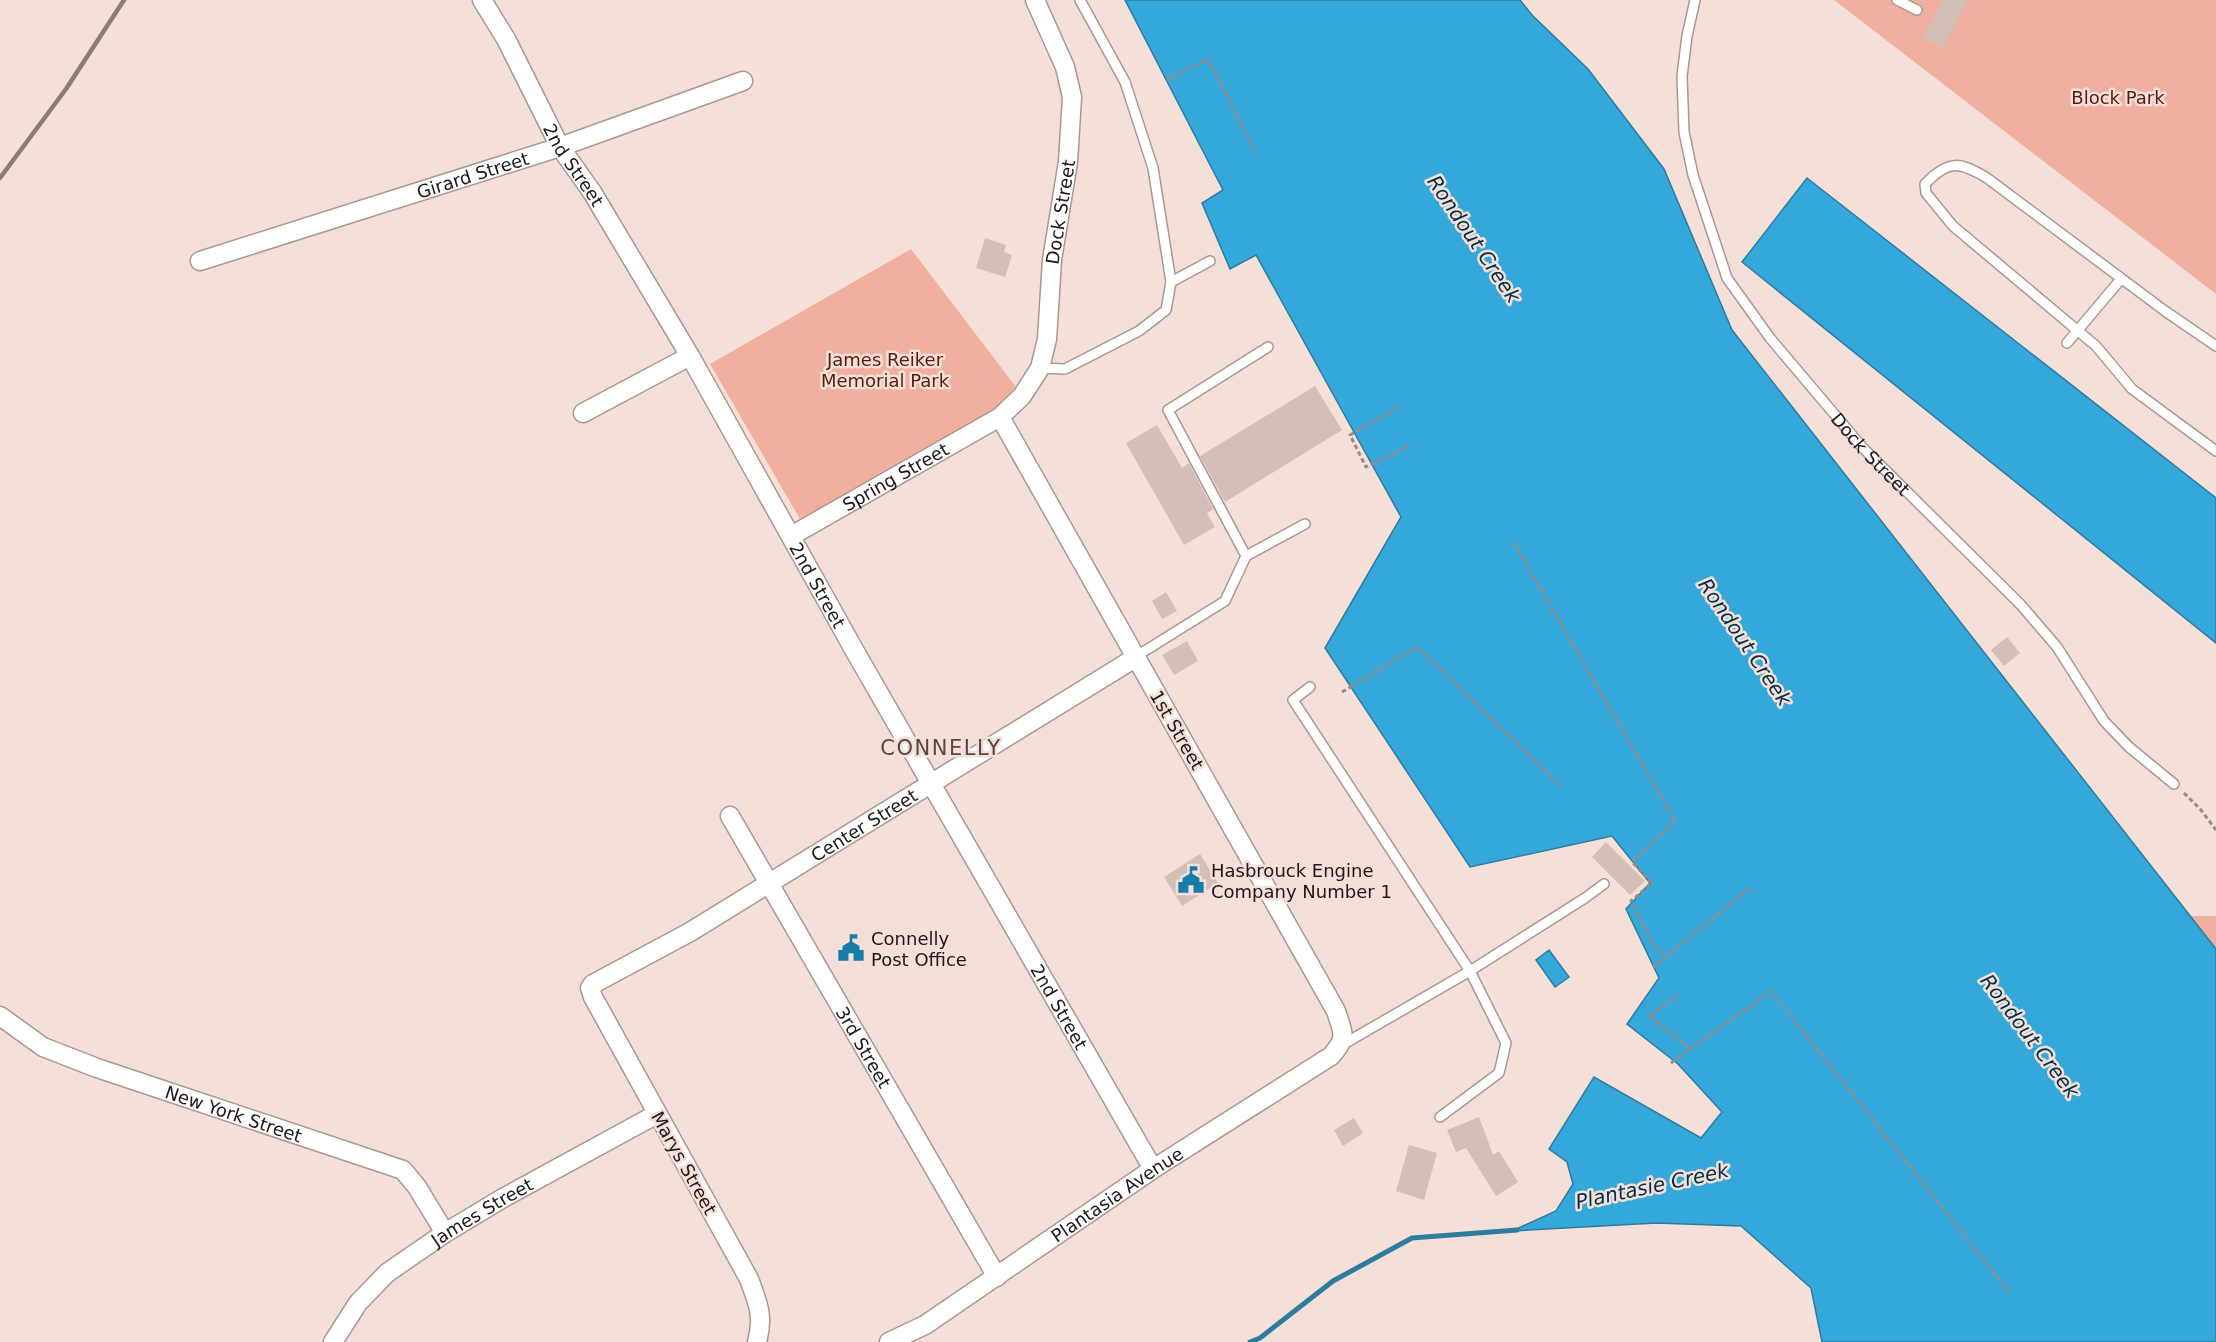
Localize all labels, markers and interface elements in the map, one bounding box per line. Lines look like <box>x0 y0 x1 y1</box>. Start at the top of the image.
park label: Block Park <box>2071 87 2165 108</box>
street label: 2nd Street <box>539 120 609 210</box>
street label: Girard Street <box>414 147 531 202</box>
street label: Dock Street <box>1041 158 1079 266</box>
water label: Rondout Creek <box>1422 171 1526 309</box>
park label: James Reiker Memorial Park <box>821 349 950 391</box>
street label: Dock Street <box>1827 408 1915 499</box>
street label: Spring Street <box>839 438 952 515</box>
street label: 2nd Street <box>786 538 850 631</box>
water label: Rondout Creek <box>1693 574 1797 712</box>
street label: 1st Street <box>1146 687 1208 773</box>
district label: CONNELLY <box>880 736 1002 760</box>
street label: Center Street <box>807 784 921 866</box>
place label: Hasbrouck Engine Company Number 1 <box>1211 860 1392 902</box>
public building icon: Hasbrouck Engine Company Number 1 <box>1176 865 1206 895</box>
place label: Connelly Post Office <box>871 928 967 970</box>
public building icon: Connelly Post Office <box>836 933 866 963</box>
street label: 2nd Street <box>1027 960 1092 1053</box>
water label: Rondout Creek <box>1976 969 2085 1104</box>
street label: 3rd Street <box>832 1003 896 1091</box>
street label: New York Street <box>163 1081 305 1146</box>
street label: Marys Street <box>647 1108 721 1218</box>
street label: Plantasia Avenue <box>1047 1142 1187 1246</box>
water label: Plantasie Creek <box>1573 1158 1732 1214</box>
street label: James Street <box>426 1173 536 1251</box>

